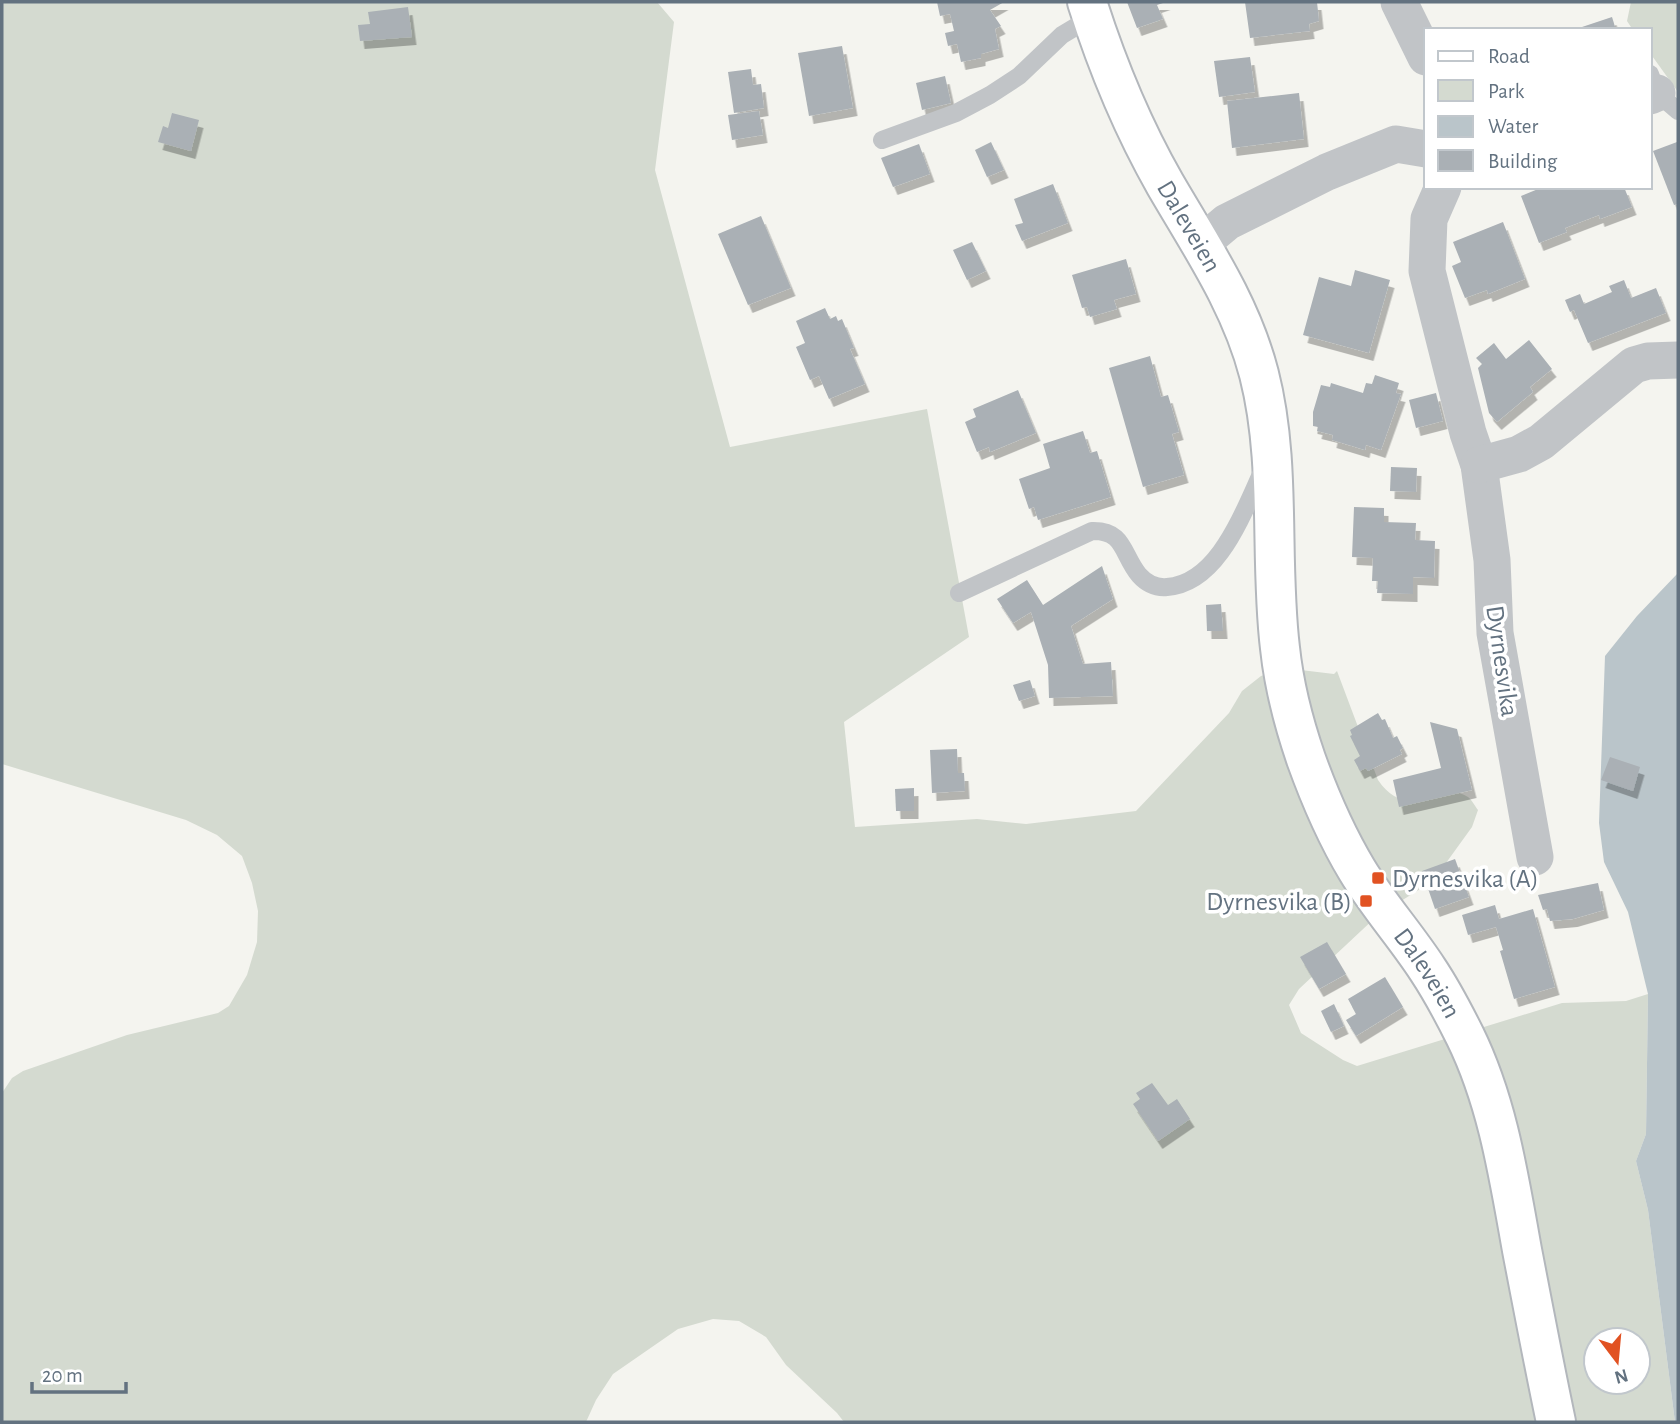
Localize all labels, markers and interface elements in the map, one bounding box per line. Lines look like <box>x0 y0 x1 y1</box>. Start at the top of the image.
legend <box>1424 28 1652 189</box>
text: Road <box>1488 46 1530 67</box>
text: Park <box>1488 81 1525 102</box>
text: Water <box>1488 116 1538 137</box>
text: Building <box>1488 151 1558 172</box>
street label: Daleveien <box>1152 176 1226 277</box>
street label: Dyrnesvika <box>1481 604 1523 718</box>
place label: Dyrnesvika (A) <box>1392 866 1539 892</box>
marker: Dyrnesvika (A) <box>1370 870 1386 886</box>
place label: Dyrnesvika (B) <box>1206 889 1352 915</box>
marker: Dyrnesvika (B) <box>1358 893 1374 909</box>
street label: Daleveien <box>1389 923 1465 1023</box>
north arrow <box>1582 1326 1652 1396</box>
scale bar <box>32 1350 126 1394</box>
text: 20 m <box>42 1365 83 1386</box>
text: N <box>1612 1365 1630 1387</box>

